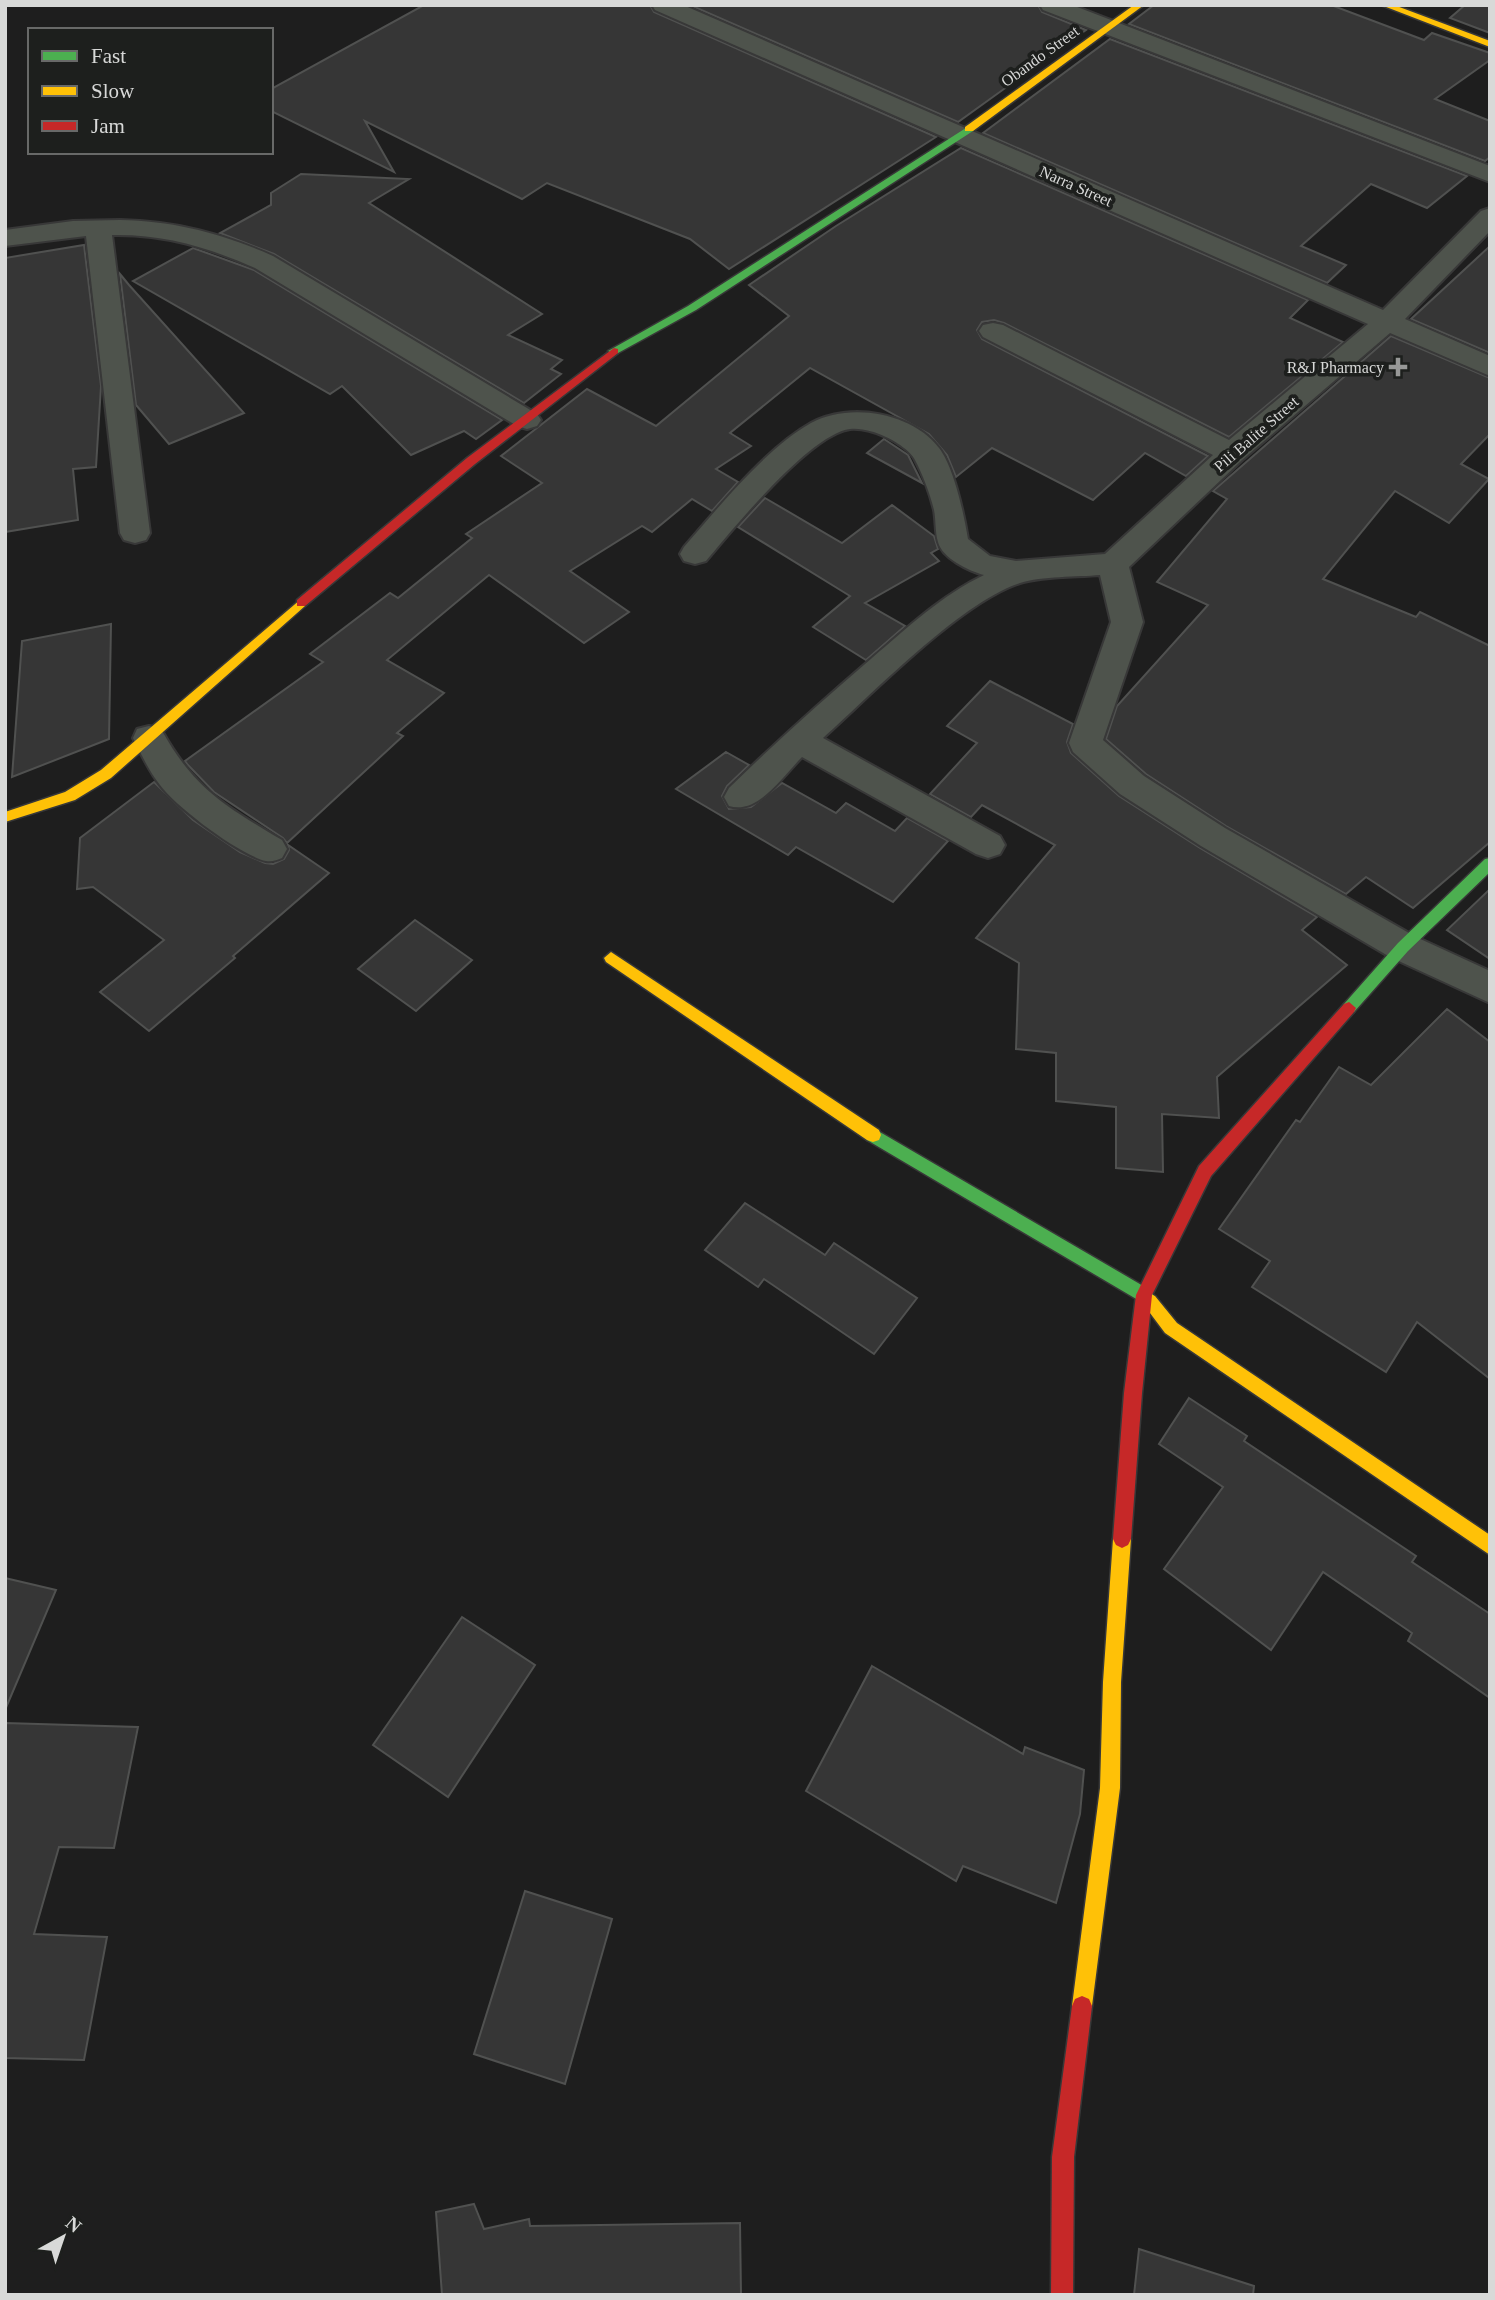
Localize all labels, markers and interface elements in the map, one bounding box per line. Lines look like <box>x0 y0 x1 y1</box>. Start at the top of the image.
street label: Obando Street <box>998 22 1083 90</box>
legend <box>28 28 273 154</box>
text: Fast <box>91 44 126 68</box>
text: Slow <box>91 79 135 103</box>
text: Jam <box>91 114 125 138</box>
street label: Narra Street <box>1037 162 1115 210</box>
place label: R&J Pharmacy <box>1287 359 1384 377</box>
marker: R&J Pharmacy <box>1390 359 1406 375</box>
street label: Pili Balite Street <box>1211 393 1302 475</box>
north arrow <box>28 2202 98 2272</box>
text: N <box>62 2212 86 2237</box>

